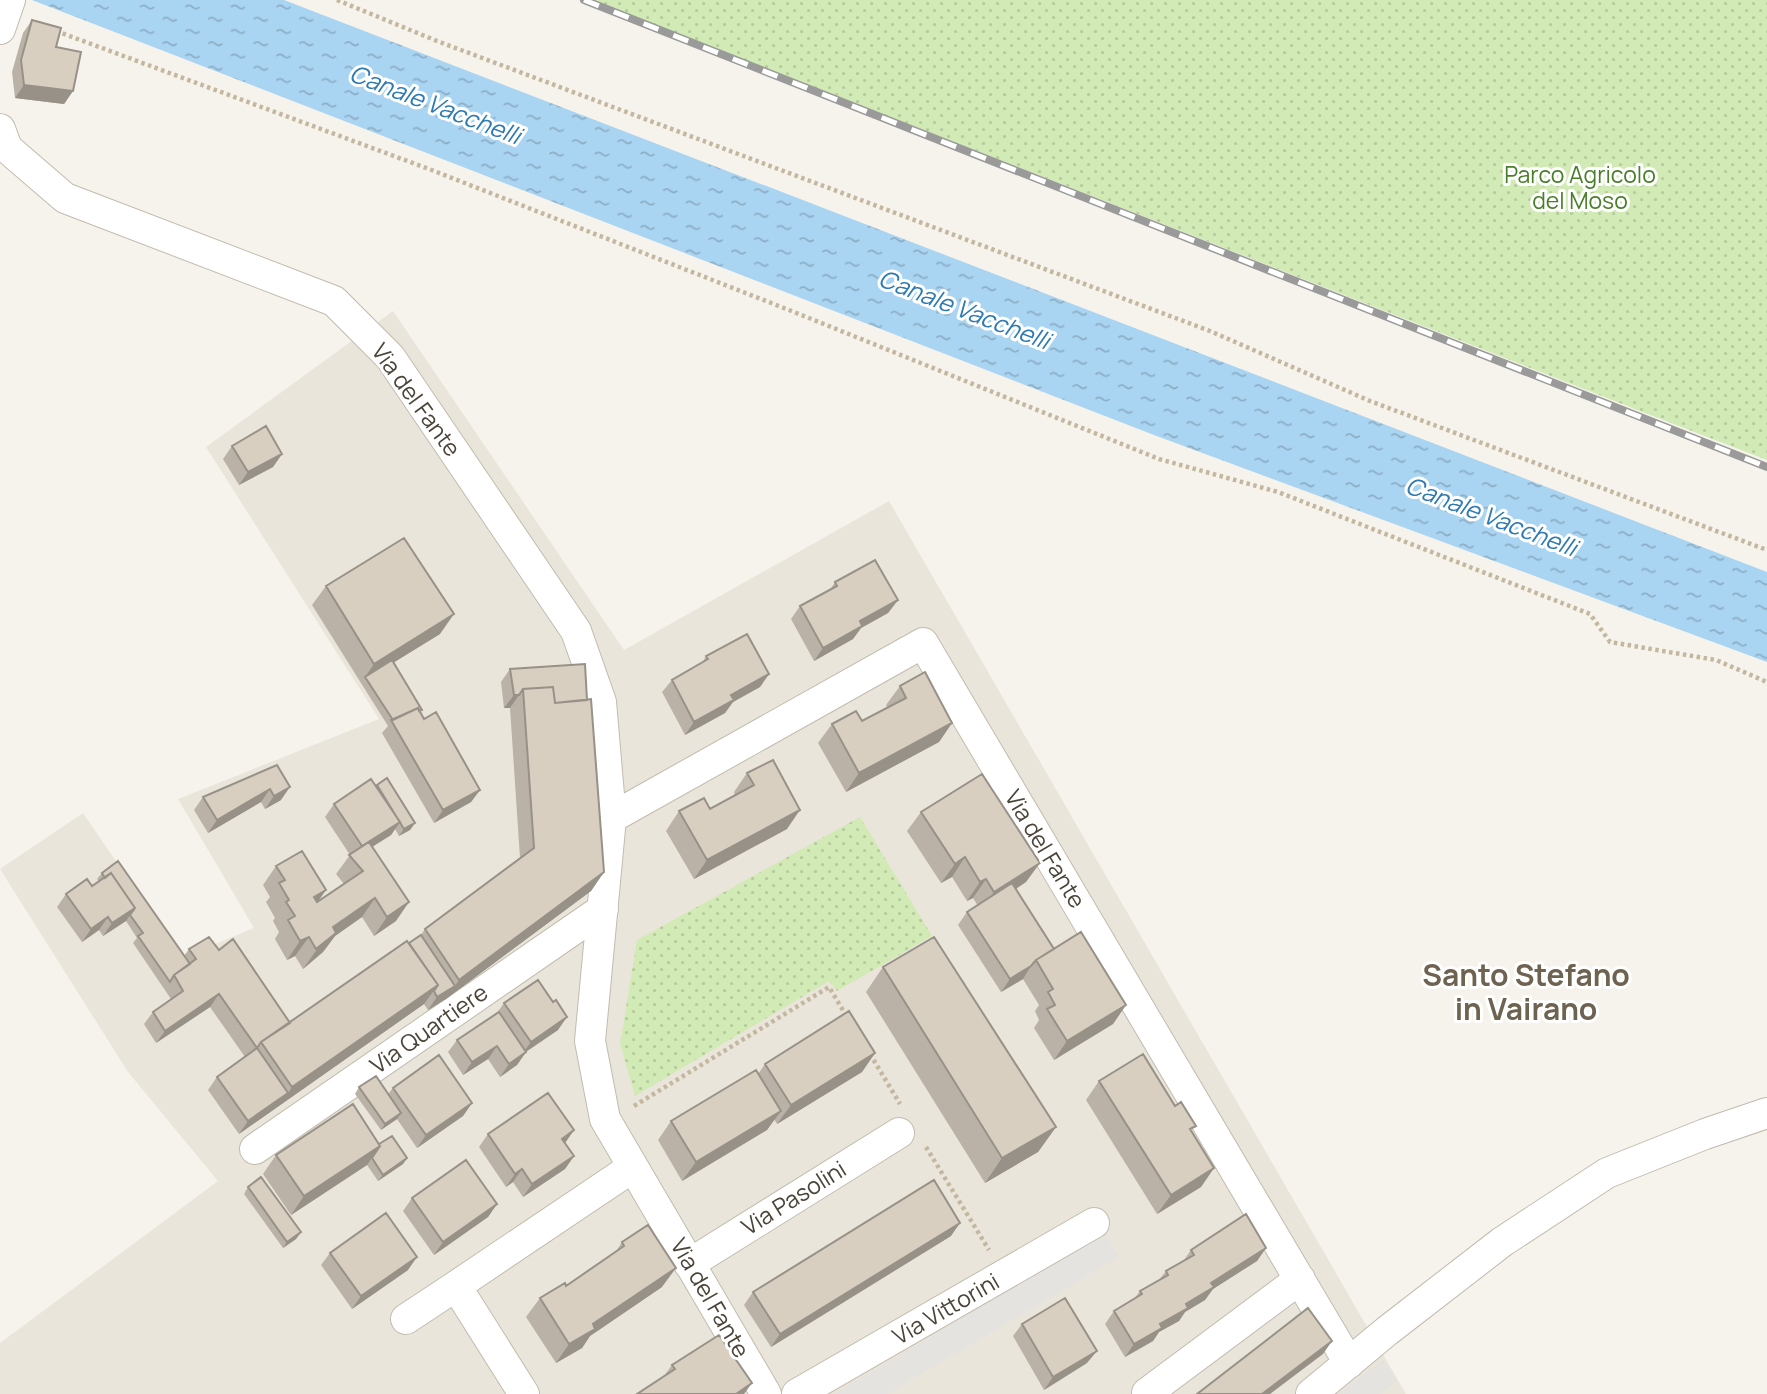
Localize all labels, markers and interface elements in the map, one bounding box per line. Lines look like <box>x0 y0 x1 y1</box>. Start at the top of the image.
water label: Canale Vacchelli <box>345 56 529 153</box>
park label: Parco Agricolo del Moso <box>1504 158 1656 216</box>
water label: Canale Vacchelli <box>874 261 1058 358</box>
street label: Via del Fante <box>365 336 469 463</box>
water label: Canale Vacchelli <box>1401 468 1585 565</box>
street label: Via del Fante <box>998 783 1094 914</box>
district label: Santo Stefano in Vairano <box>1422 954 1630 1029</box>
street label: Via Quartiere <box>363 976 494 1081</box>
street label: Via Pasolini <box>735 1152 852 1242</box>
street label: Via del Fante <box>664 1232 758 1363</box>
street label: Via Vittorini <box>886 1265 1005 1352</box>

